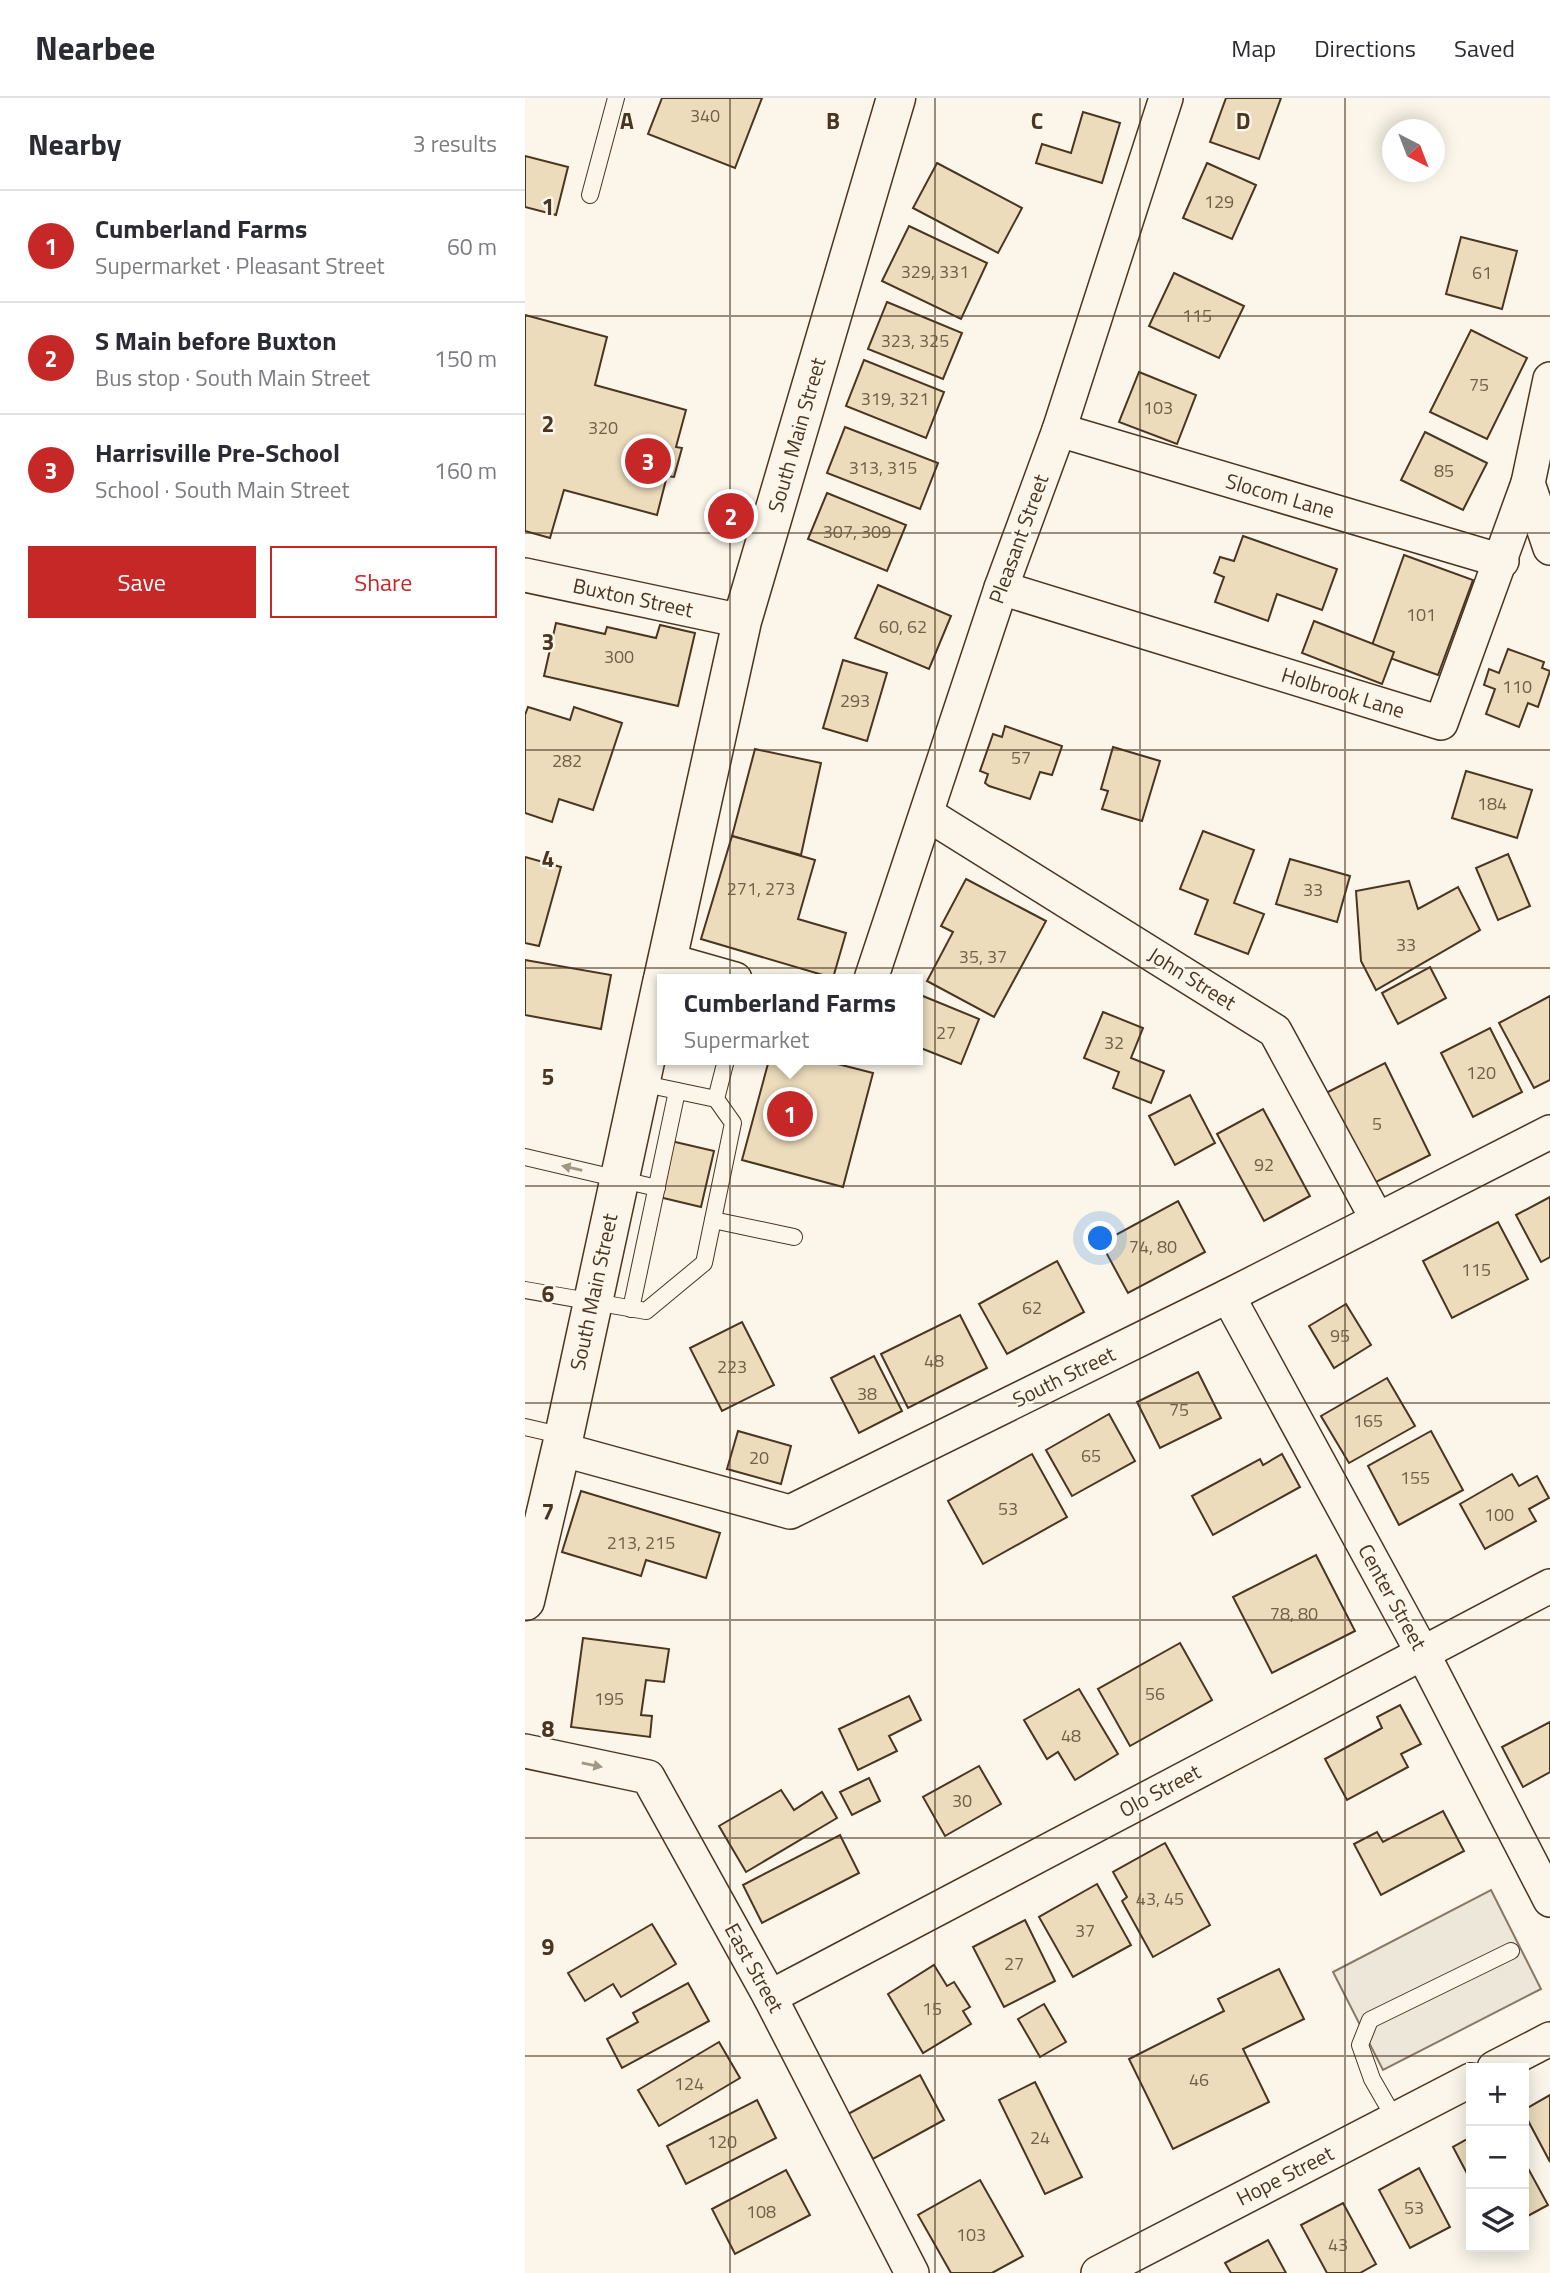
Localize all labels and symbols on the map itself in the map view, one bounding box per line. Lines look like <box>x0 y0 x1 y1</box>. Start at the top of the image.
house number: 340 <box>690 102 720 129</box>
text: A <box>620 103 634 138</box>
text: B <box>826 103 840 138</box>
text: C <box>1031 103 1043 138</box>
text: D <box>1236 103 1250 138</box>
north arrow <box>1382 119 1445 182</box>
house number: 129 <box>1204 188 1234 215</box>
text: 1 <box>542 189 554 224</box>
house number: 329, 331 <box>901 258 969 285</box>
house number: 61 <box>1472 259 1492 286</box>
house number: 115 <box>1182 302 1212 329</box>
house number: 323, 325 <box>881 327 949 354</box>
street label: South Main Street <box>759 353 834 516</box>
house number: 75 <box>1469 371 1489 398</box>
house number: 319, 321 <box>861 385 929 412</box>
house number: 103 <box>1143 394 1173 421</box>
text: 2 <box>542 406 554 441</box>
house number: 320 <box>588 414 618 441</box>
pin: 3 <box>625 435 671 487</box>
house number: 313, 315 <box>849 454 917 481</box>
house number: 85 <box>1434 457 1454 484</box>
street label: Slocom Lane <box>1222 464 1339 526</box>
street label: Pleasant Street <box>980 469 1057 608</box>
pin: 2 <box>708 490 754 542</box>
house number: 307, 309 <box>823 518 891 545</box>
street label: Buxton Street <box>570 569 697 625</box>
house number: 101 <box>1406 601 1436 628</box>
house number: 60, 62 <box>879 613 927 640</box>
text: 3 <box>542 624 554 659</box>
house number: 300 <box>604 643 634 670</box>
street label: Holbrook Lane <box>1278 658 1409 726</box>
house number: 110 <box>1502 673 1532 700</box>
house number: 293 <box>840 687 870 714</box>
house number: 57 <box>1011 744 1031 771</box>
house number: 282 <box>552 747 582 774</box>
house number: 184 <box>1477 790 1507 817</box>
text: 4 <box>542 841 554 876</box>
house number: 271, 273 <box>727 875 795 902</box>
house number: 33 <box>1303 876 1323 903</box>
house number: 33 <box>1396 931 1416 958</box>
street label: John Street <box>1142 939 1243 1018</box>
house number: 35, 37 <box>959 943 1007 970</box>
house number: 27 <box>936 1019 956 1046</box>
house number: 32 <box>1104 1029 1124 1056</box>
text: 5 <box>542 1059 554 1094</box>
house number: 120 <box>1466 1059 1496 1086</box>
pin: 1 <box>767 1088 813 1140</box>
house number: 5 <box>1372 1110 1382 1137</box>
house number: 92 <box>1254 1151 1274 1178</box>
one-way arrow <box>561 1162 583 1173</box>
street label: South Main Street <box>561 1210 625 1373</box>
your location <box>1083 1221 1117 1255</box>
house number: 74, 80 <box>1129 1233 1177 1260</box>
house number: 115 <box>1461 1256 1491 1283</box>
text: 6 <box>542 1276 555 1311</box>
house number: 62 <box>1022 1294 1042 1321</box>
house number: 95 <box>1330 1322 1350 1349</box>
street label: South Street <box>1007 1337 1121 1415</box>
house number: 48 <box>924 1347 944 1374</box>
house number: 223 <box>717 1353 747 1380</box>
house number: 38 <box>857 1380 877 1407</box>
house number: 75 <box>1169 1396 1189 1423</box>
house number: 165 <box>1353 1407 1383 1434</box>
house number: 65 <box>1081 1442 1101 1469</box>
house number: 20 <box>749 1444 769 1471</box>
house number: 155 <box>1400 1464 1430 1491</box>
text: 7 <box>542 1494 554 1529</box>
house number: 53 <box>998 1495 1018 1522</box>
house number: 100 <box>1484 1501 1514 1528</box>
house number: 213, 215 <box>607 1529 675 1556</box>
street label: Center Street <box>1351 1538 1436 1656</box>
house number: 78, 80 <box>1270 1600 1318 1627</box>
house number: 56 <box>1145 1680 1165 1707</box>
house number: 195 <box>594 1685 624 1712</box>
text: 8 <box>542 1711 555 1746</box>
house number: 48 <box>1061 1722 1081 1749</box>
street label: Olo Street <box>1113 1755 1207 1825</box>
one-way arrow <box>581 1759 603 1770</box>
house number: 30 <box>952 1787 972 1814</box>
house number: 43, 45 <box>1136 1885 1184 1912</box>
street label: East Street <box>717 1917 793 2019</box>
house number: 37 <box>1075 1917 1095 1944</box>
text: 9 <box>542 1929 555 1964</box>
house number: 27 <box>1004 1950 1024 1977</box>
house number: 15 <box>922 1995 942 2022</box>
house number: 46 <box>1189 2066 1209 2093</box>
house number: 124 <box>674 2070 704 2097</box>
house number: 24 <box>1030 2124 1050 2151</box>
house number: 120 <box>707 2128 737 2155</box>
street label: Hope Street <box>1230 2137 1339 2213</box>
house number: 53 <box>1404 2194 1424 2221</box>
house number: 108 <box>746 2198 776 2225</box>
house number: 103 <box>956 2221 986 2248</box>
house number: 43 <box>1328 2231 1348 2258</box>

